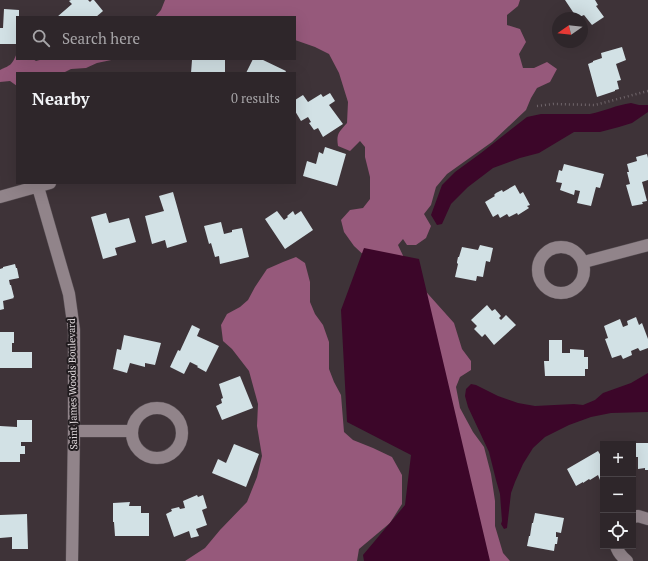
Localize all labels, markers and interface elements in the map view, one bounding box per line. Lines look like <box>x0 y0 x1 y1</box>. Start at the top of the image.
north arrow <box>552 12 588 48</box>
search box <box>16 16 296 60</box>
icon: search <box>30 27 52 49</box>
text: Search here <box>62 28 140 48</box>
text: Nearby <box>32 87 90 110</box>
text: 0 results <box>231 89 280 107</box>
street label: Saint James Woods Boulevard <box>65 318 80 450</box>
map controls <box>600 441 636 549</box>
button: + <box>600 441 636 477</box>
button: − <box>600 477 636 513</box>
button: locate <box>600 513 636 549</box>

